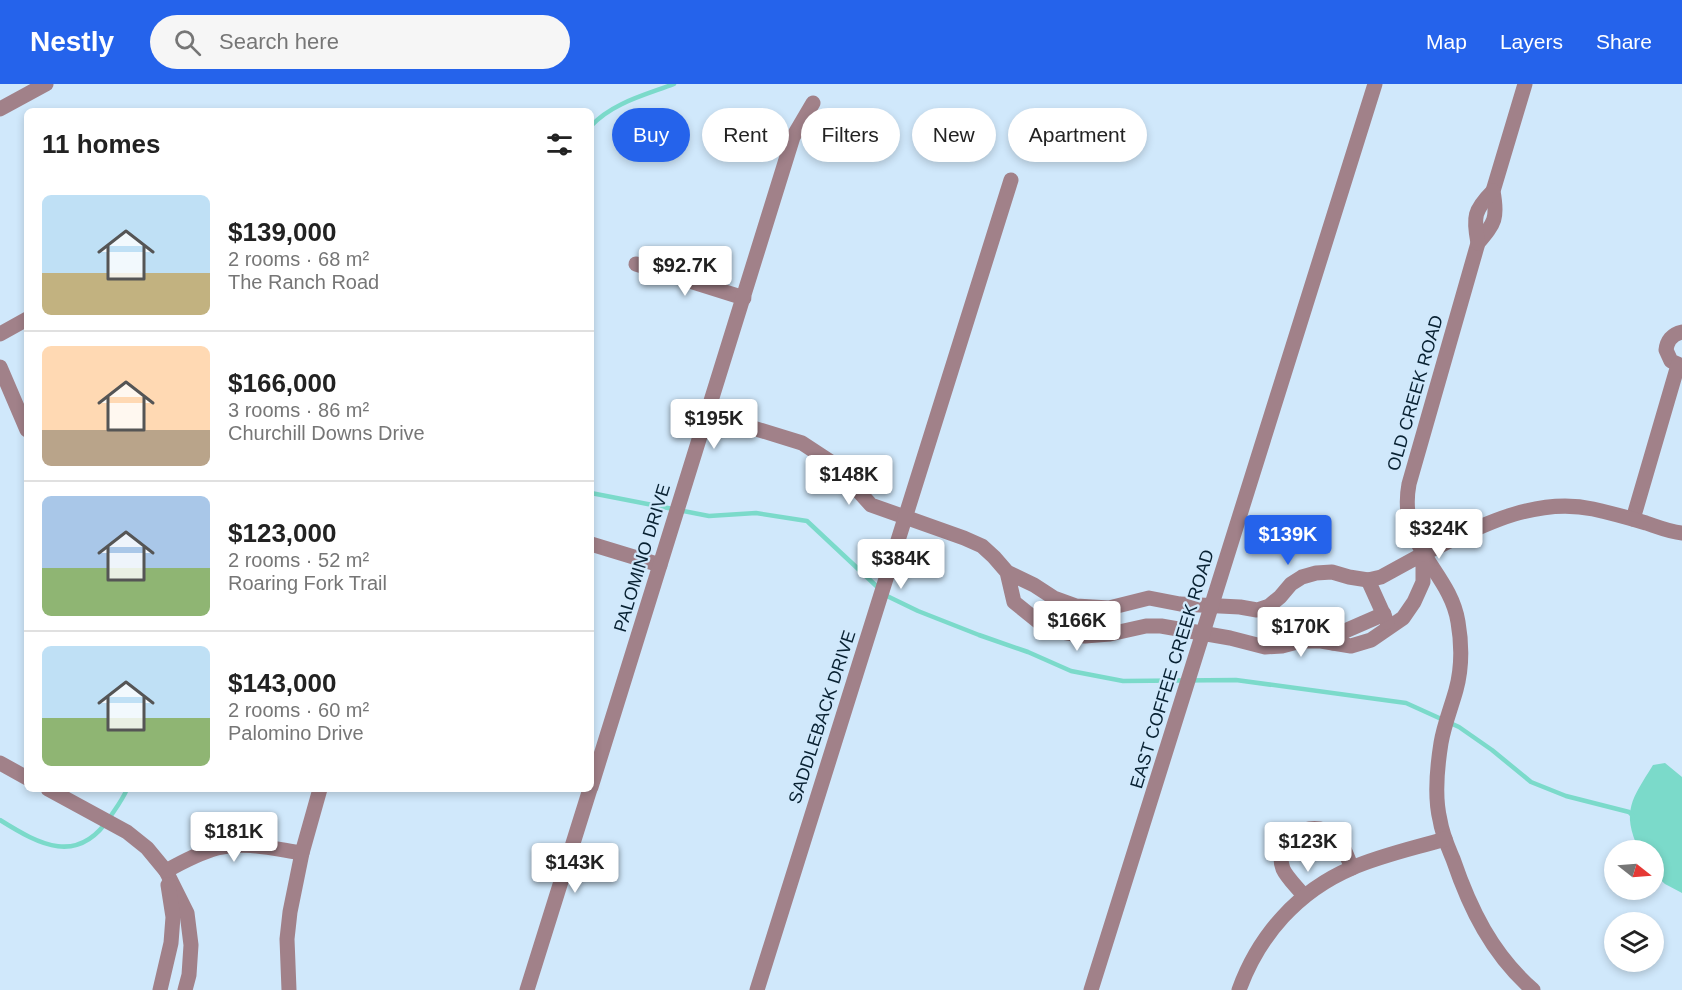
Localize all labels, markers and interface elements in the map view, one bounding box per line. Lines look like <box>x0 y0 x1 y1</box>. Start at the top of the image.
search box <box>150 15 570 69</box>
text: Nestly <box>30 26 114 57</box>
icon: search <box>171 26 204 59</box>
text: Search here <box>219 29 339 54</box>
text: Map <box>1426 30 1467 53</box>
text: Layers <box>1500 30 1563 53</box>
text: Share <box>1596 30 1652 53</box>
chip: Buy <box>612 108 690 162</box>
chip: Rent <box>702 108 789 162</box>
chip: Filters <box>801 108 900 162</box>
chip: New <box>912 108 996 162</box>
chip: Apartment <box>1008 108 1147 162</box>
icon: filters <box>543 128 576 161</box>
text: 11 homes <box>42 129 161 159</box>
text: $139,000 <box>228 217 336 247</box>
icon: home <box>90 219 162 291</box>
pin: $92.7K <box>636 246 734 297</box>
text: 2 rooms · 68 m² <box>228 248 369 270</box>
text: $92.7K <box>653 254 717 276</box>
text: The Ranch Road <box>228 271 379 293</box>
street label: OLD CREEK ROAD <box>1383 313 1447 473</box>
text: $166,000 <box>228 368 336 398</box>
icon: home <box>90 370 162 442</box>
text: 3 rooms · 86 m² <box>228 399 369 421</box>
pin: $195K <box>672 399 756 450</box>
text: $195K <box>685 407 743 429</box>
text: Churchill Downs Drive <box>228 422 425 444</box>
pin: $148K <box>807 455 891 506</box>
text: $148K <box>820 463 878 485</box>
street label: PALOMINO DRIVE <box>610 482 674 634</box>
pin: $324K <box>1397 509 1481 560</box>
pin: $139K <box>1246 515 1330 566</box>
text: $324K <box>1410 517 1468 539</box>
text: $123,000 <box>228 518 336 548</box>
icon: home <box>90 520 162 592</box>
text: $139K <box>1259 523 1317 545</box>
pin: $384K <box>859 539 943 590</box>
text: $384K <box>872 547 930 569</box>
street label: EAST COFFEE CREEK ROAD <box>1126 547 1218 791</box>
text: 2 rooms · 52 m² <box>228 549 369 571</box>
text: Roaring Fork Trail <box>228 572 387 594</box>
pin: $166K <box>1035 601 1119 652</box>
pin: $170K <box>1259 607 1343 658</box>
text: $166K <box>1048 609 1106 631</box>
text: $170K <box>1272 615 1330 637</box>
street label: SADDLEBACK DRIVE <box>785 628 859 806</box>
text: $143,000 <box>228 668 336 698</box>
icon: home <box>90 670 162 742</box>
text: 2 rooms · 60 m² <box>228 699 369 721</box>
text: Palomino Drive <box>228 722 364 744</box>
pin: $181K <box>192 812 276 863</box>
text: $181K <box>205 820 263 842</box>
pin: $123K <box>1266 822 1350 873</box>
text: $123K <box>1279 830 1337 852</box>
north arrow <box>1604 840 1664 900</box>
map controls <box>1604 840 1664 972</box>
pin: $143K <box>533 843 617 894</box>
text: $143K <box>546 851 604 873</box>
button: layers <box>1604 912 1664 972</box>

